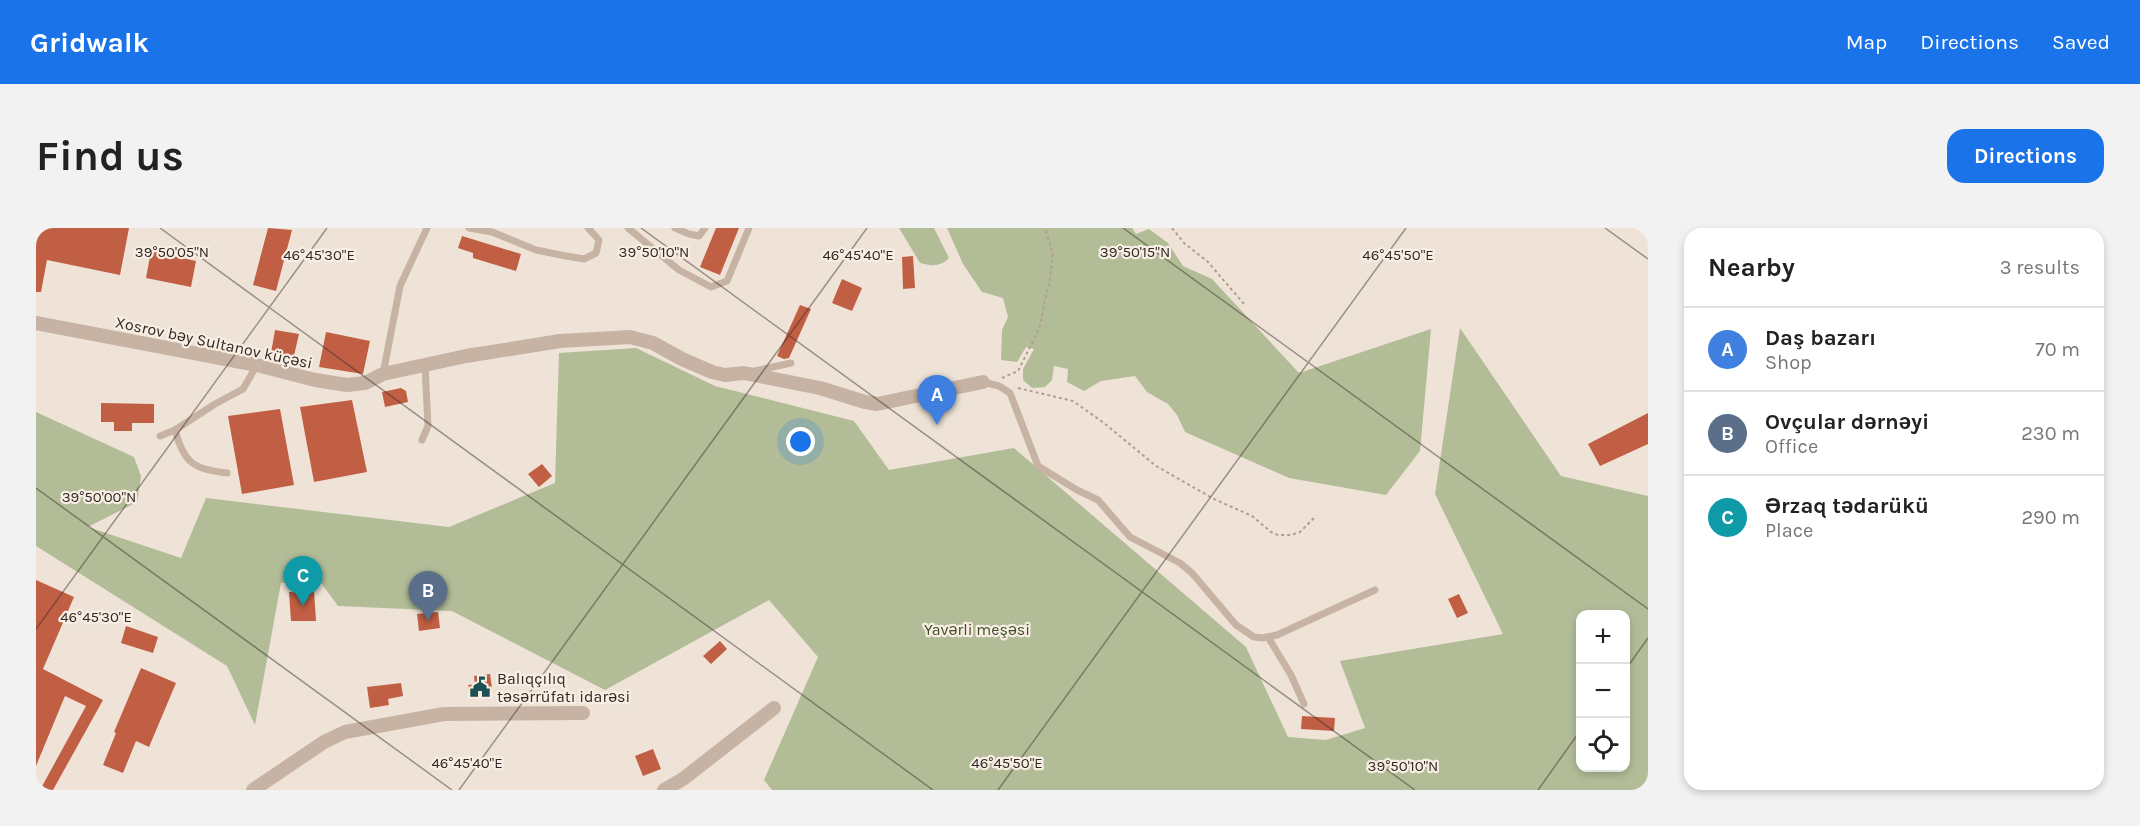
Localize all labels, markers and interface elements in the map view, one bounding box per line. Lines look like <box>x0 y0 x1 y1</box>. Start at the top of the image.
text: Gridwalk <box>30 26 149 59</box>
text: Map <box>1846 30 1887 54</box>
text: Directions <box>1920 30 2019 54</box>
text: Saved <box>2052 30 2110 54</box>
button: Directions <box>1947 129 2104 183</box>
text: Find us <box>36 131 184 181</box>
text: 39°50'05"N <box>135 243 209 261</box>
text: 39°50'10"N <box>619 243 689 261</box>
text: 39°50'15"N <box>1100 243 1170 261</box>
text: 46°45'30"E <box>283 246 355 264</box>
text: 46°45'40"E <box>822 246 894 264</box>
text: 46°45'50"E <box>1362 246 1434 264</box>
text: Nearby <box>1708 252 1795 283</box>
text: 3 results <box>2000 256 2080 279</box>
street label: Xosrov bəy Sultanov küçəsi <box>113 312 314 373</box>
text: Daş bazarı <box>1765 325 1876 351</box>
text: A <box>1721 338 1734 361</box>
text: 70 m <box>2035 338 2080 361</box>
text: Shop <box>1765 351 1812 374</box>
pin: A <box>918 376 956 425</box>
text: Ovçular dərnəyi <box>1765 409 1929 435</box>
text: B <box>1721 422 1734 445</box>
text: 230 m <box>2021 422 2080 445</box>
your location <box>786 427 815 456</box>
text: Office <box>1765 435 1818 458</box>
text: 39°50'00"N <box>62 488 136 506</box>
text: Ərzaq tədarükü <box>1765 493 1929 519</box>
text: C <box>1721 506 1734 529</box>
text: 290 m <box>2021 506 2080 529</box>
text: Place <box>1765 519 1813 542</box>
pin: C <box>284 556 322 606</box>
pin: B <box>408 572 448 621</box>
text: 46°45'30"E <box>60 608 132 626</box>
map controls <box>1576 610 1630 772</box>
button: + <box>1576 610 1630 664</box>
park label: Yavərli meşəsi <box>924 620 1030 639</box>
button: − <box>1576 664 1630 718</box>
place label: Balıqçılıq təsərrüfatı idarəsi <box>497 669 630 706</box>
public building icon: Balıqçılıq təsərrüfatı idarəsi <box>468 675 492 699</box>
button: locate <box>1576 718 1630 772</box>
text: 46°45'40"E <box>431 754 503 772</box>
text: 46°45'50"E <box>971 754 1043 772</box>
text: 39°50'10"N <box>1368 757 1438 775</box>

